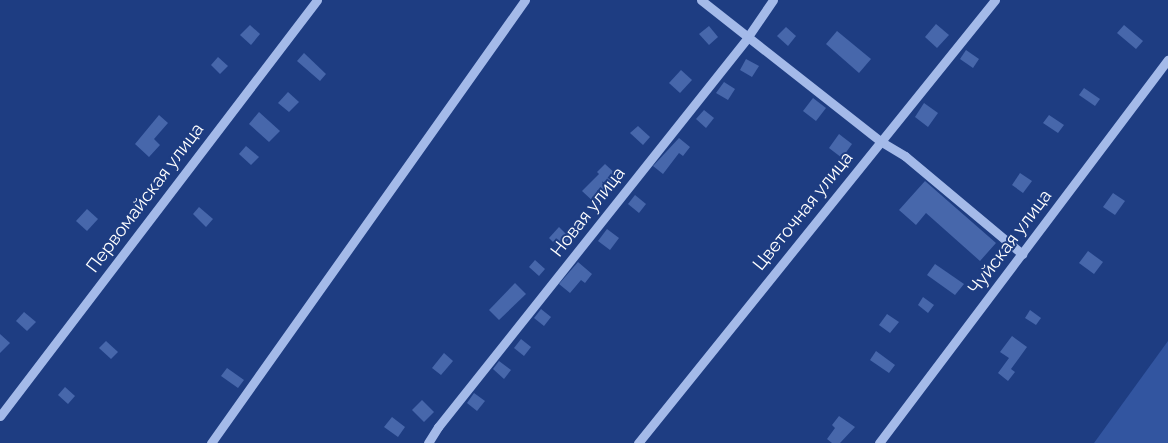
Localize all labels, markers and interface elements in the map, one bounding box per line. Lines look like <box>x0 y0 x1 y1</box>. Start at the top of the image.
street label: Первомайская улица <box>82 119 208 277</box>
street label: Цветочная улица <box>748 147 858 275</box>
street label: Новая улица <box>546 163 630 261</box>
street label: Чуйская улица <box>963 185 1057 299</box>

